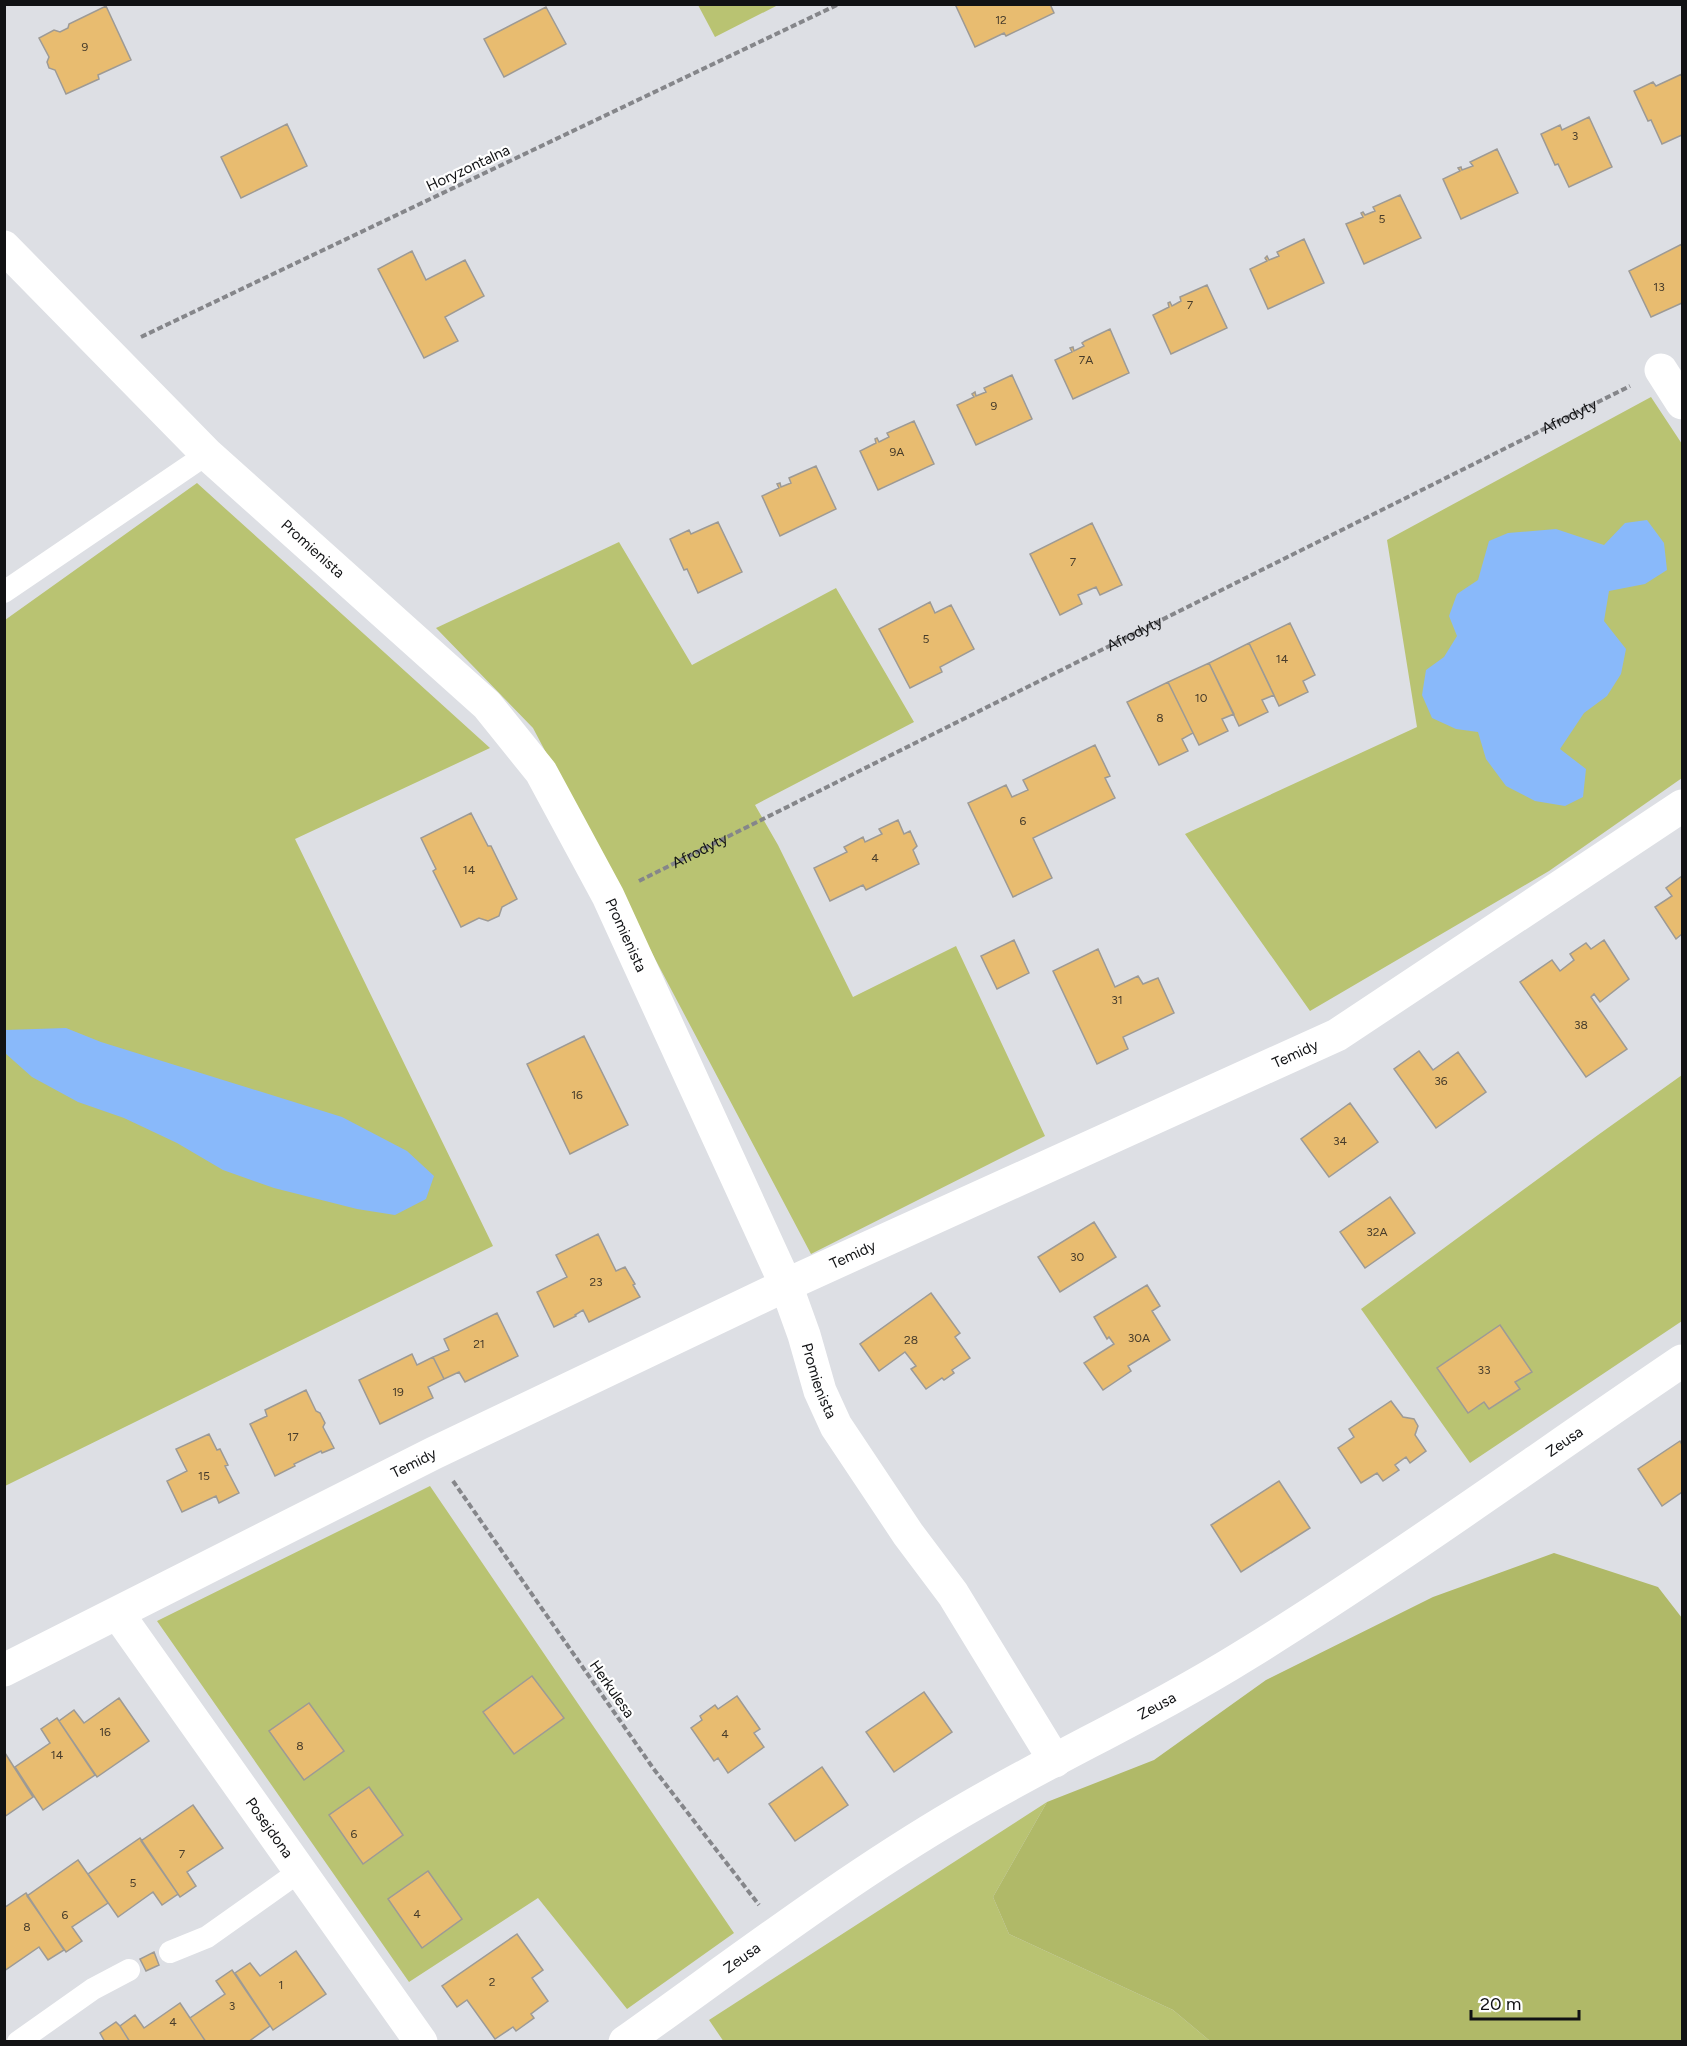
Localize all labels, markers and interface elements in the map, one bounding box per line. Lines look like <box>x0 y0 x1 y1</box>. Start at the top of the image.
house number: 12 <box>995 13 1007 27</box>
house number: 9 <box>82 40 89 54</box>
house number: 3 <box>1572 129 1578 143</box>
street label: Horyzontalna <box>423 141 513 195</box>
house number: 5 <box>1379 212 1386 226</box>
house number: 13 <box>1653 280 1665 294</box>
house number: 7 <box>1187 298 1194 312</box>
house number: 7A <box>1079 353 1093 367</box>
street label: Afrodyty <box>1539 395 1600 438</box>
house number: 9 <box>991 399 998 413</box>
house number: 9A <box>890 445 904 459</box>
street label: Promienista <box>277 516 348 582</box>
house number: 7 <box>1070 555 1077 569</box>
street label: Afrodyty <box>1104 612 1165 655</box>
house number: 5 <box>923 632 930 646</box>
house number: 14 <box>1276 652 1289 666</box>
house number: 10 <box>1195 691 1208 705</box>
house number: 8 <box>1156 711 1164 725</box>
house number: 6 <box>1020 814 1027 828</box>
street label: Afrodyty <box>669 829 731 872</box>
house number: 4 <box>871 851 879 865</box>
house number: 14 <box>463 863 476 877</box>
street label: Promienista <box>601 895 651 975</box>
house number: 31 <box>1111 993 1123 1007</box>
house number: 38 <box>1574 1018 1588 1032</box>
street label: Temidy <box>1270 1036 1321 1072</box>
house number: 36 <box>1434 1074 1448 1088</box>
house number: 16 <box>571 1088 583 1102</box>
house number: 34 <box>1333 1134 1348 1148</box>
house number: 32A <box>1366 1225 1388 1239</box>
street label: Temidy <box>827 1236 879 1273</box>
house number: 30 <box>1070 1250 1084 1264</box>
house number: 23 <box>589 1275 603 1289</box>
house number: 30A <box>1128 1331 1150 1345</box>
house number: 28 <box>904 1333 918 1347</box>
house number: 21 <box>473 1337 485 1351</box>
street label: Promienista <box>798 1341 840 1421</box>
house number: 33 <box>1477 1363 1491 1377</box>
house number: 19 <box>392 1385 404 1399</box>
street label: Zeusa <box>1542 1423 1586 1461</box>
house number: 17 <box>287 1430 299 1444</box>
street label: Temidy <box>388 1444 440 1482</box>
house number: 15 <box>198 1469 210 1483</box>
street label: Herkulesa <box>586 1657 638 1721</box>
street label: Zeusa <box>1135 1688 1179 1724</box>
house number: 16 <box>99 1725 111 1739</box>
house number: 4 <box>721 1727 729 1741</box>
house number: 8 <box>296 1739 304 1753</box>
house number: 14 <box>51 1748 64 1762</box>
street label: Posejdona <box>242 1794 297 1862</box>
house number: 6 <box>351 1827 358 1841</box>
house number: 7 <box>179 1847 186 1861</box>
house number: 5 <box>130 1876 137 1890</box>
house number: 4 <box>413 1907 421 1921</box>
house number: 6 <box>62 1908 69 1922</box>
house number: 8 <box>23 1920 31 1934</box>
street label: Zeusa <box>720 1939 764 1977</box>
house number: 2 <box>489 1975 495 1989</box>
house number: 1 <box>279 1978 283 1992</box>
scale bar <box>1471 1983 1579 2021</box>
text: 20 m <box>1480 1993 1521 2015</box>
house number: 3 <box>229 1999 235 2013</box>
house number: 4 <box>169 2015 177 2029</box>

